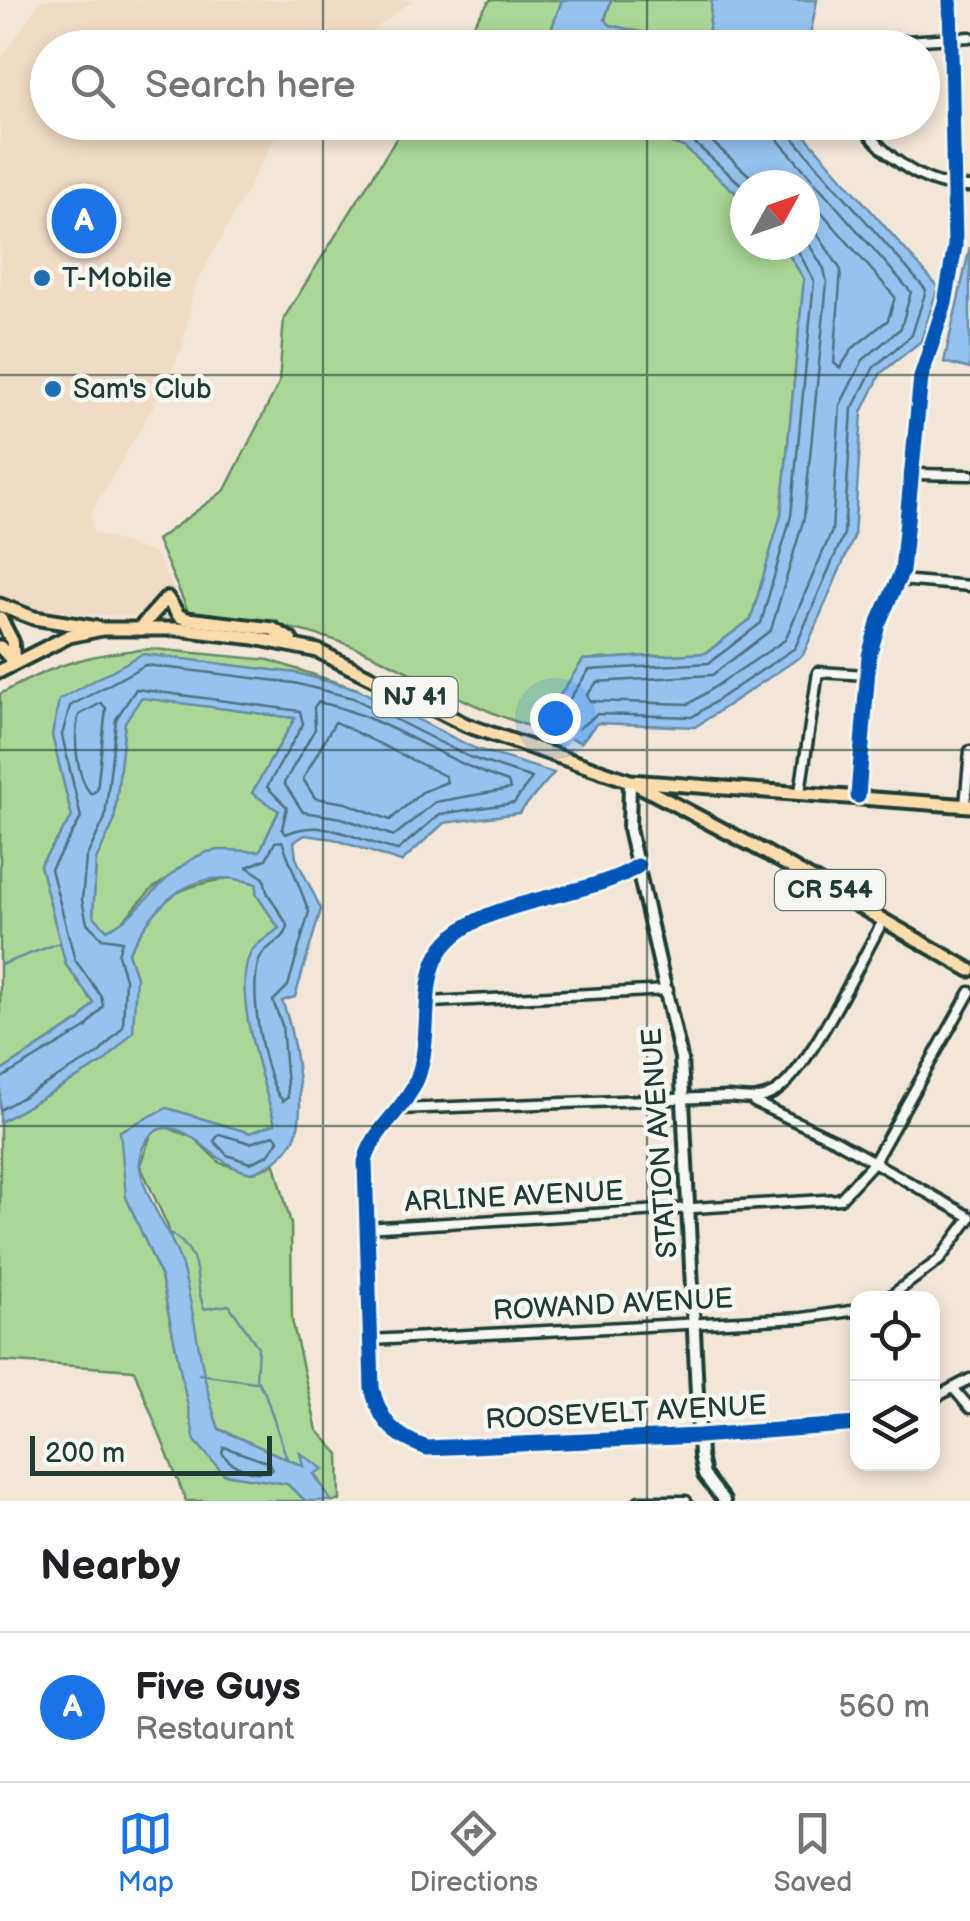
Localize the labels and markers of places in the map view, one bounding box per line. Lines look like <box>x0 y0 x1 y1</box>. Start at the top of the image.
pin: A <box>52 184 116 258</box>
place label: T-Mobile <box>62 262 172 295</box>
marker: T-Mobile <box>31 267 53 289</box>
place label: Sam's Club <box>73 373 212 406</box>
marker: Sam's Club <box>42 378 64 400</box>

